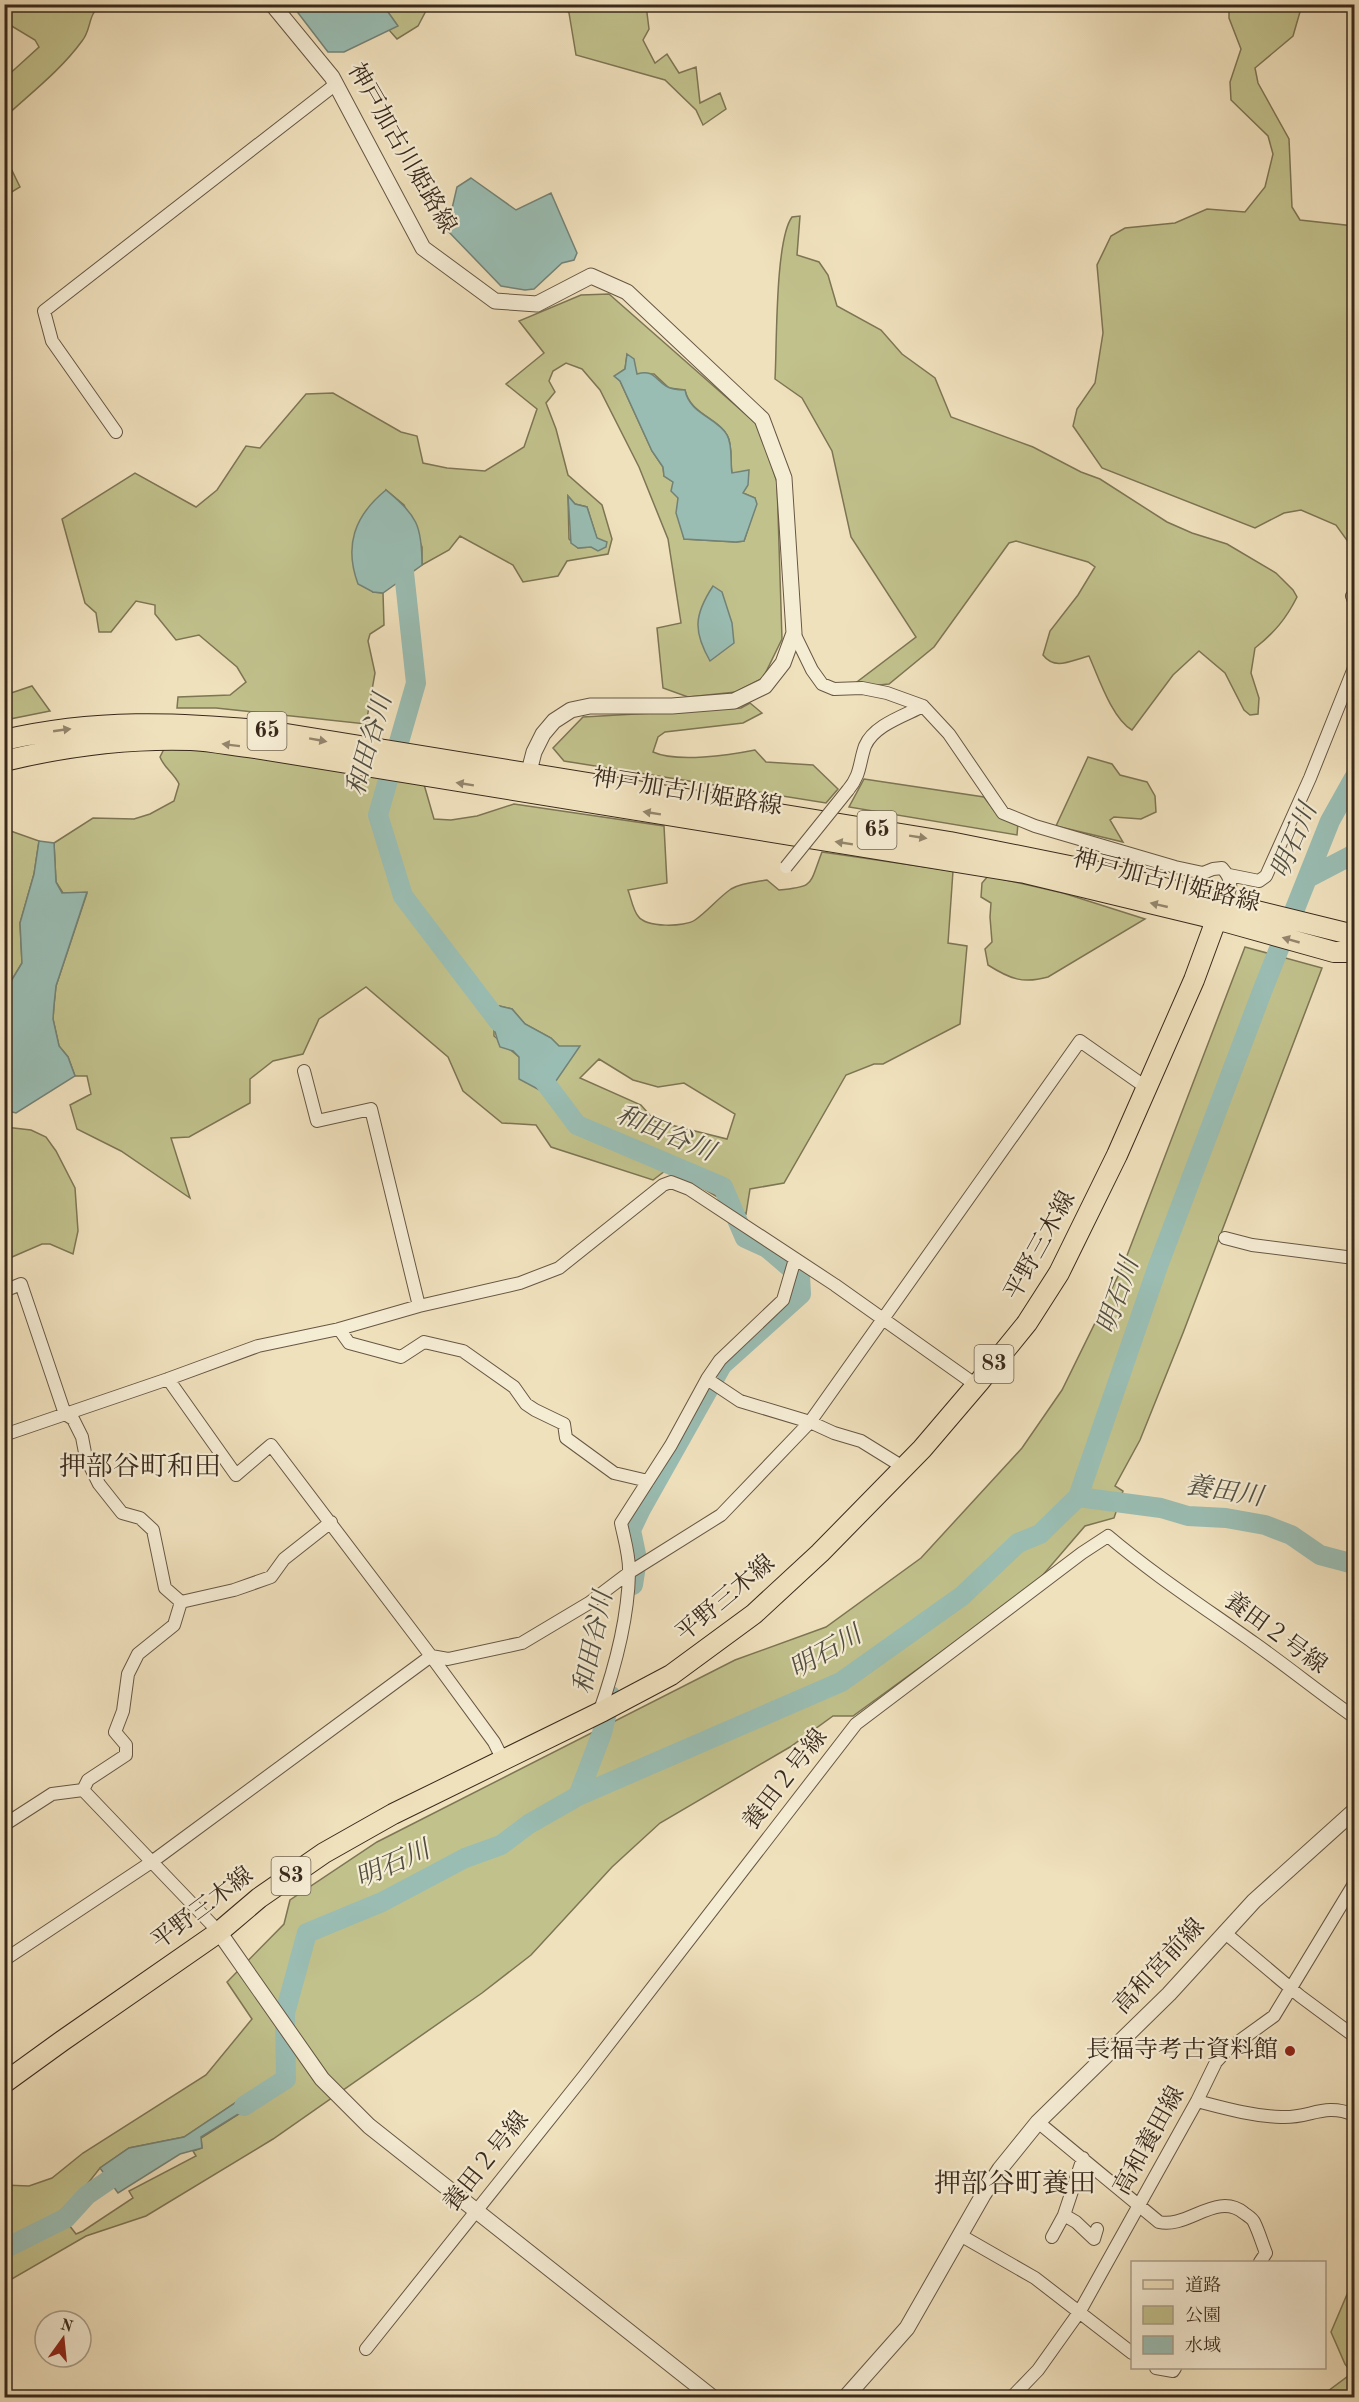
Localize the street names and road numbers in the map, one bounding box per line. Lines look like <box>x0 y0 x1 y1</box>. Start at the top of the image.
street label: 神戸加古川姫路線 <box>343 58 462 238</box>
road number: 65 <box>248 712 286 750</box>
street label: 神戸加古川姫路線 <box>590 763 784 820</box>
road number: 65 <box>858 811 896 849</box>
street label: 神戸加古川姫路線 <box>1070 844 1263 917</box>
street label: 平野三木線 <box>999 1186 1081 1304</box>
road number: 83 <box>974 1345 1014 1383</box>
street label: 平野三木線 <box>670 1549 780 1647</box>
street label: 養田２号線 <box>1219 1587 1332 1679</box>
street label: 養田２号線 <box>737 1723 832 1835</box>
road number: 83 <box>272 1857 310 1895</box>
street label: 平野三木線 <box>146 1861 258 1955</box>
street label: 高和宮前線 <box>1108 1913 1210 2019</box>
street label: 高和養田線 <box>1108 2081 1190 2199</box>
street label: 養田２号線 <box>438 2106 534 2216</box>

